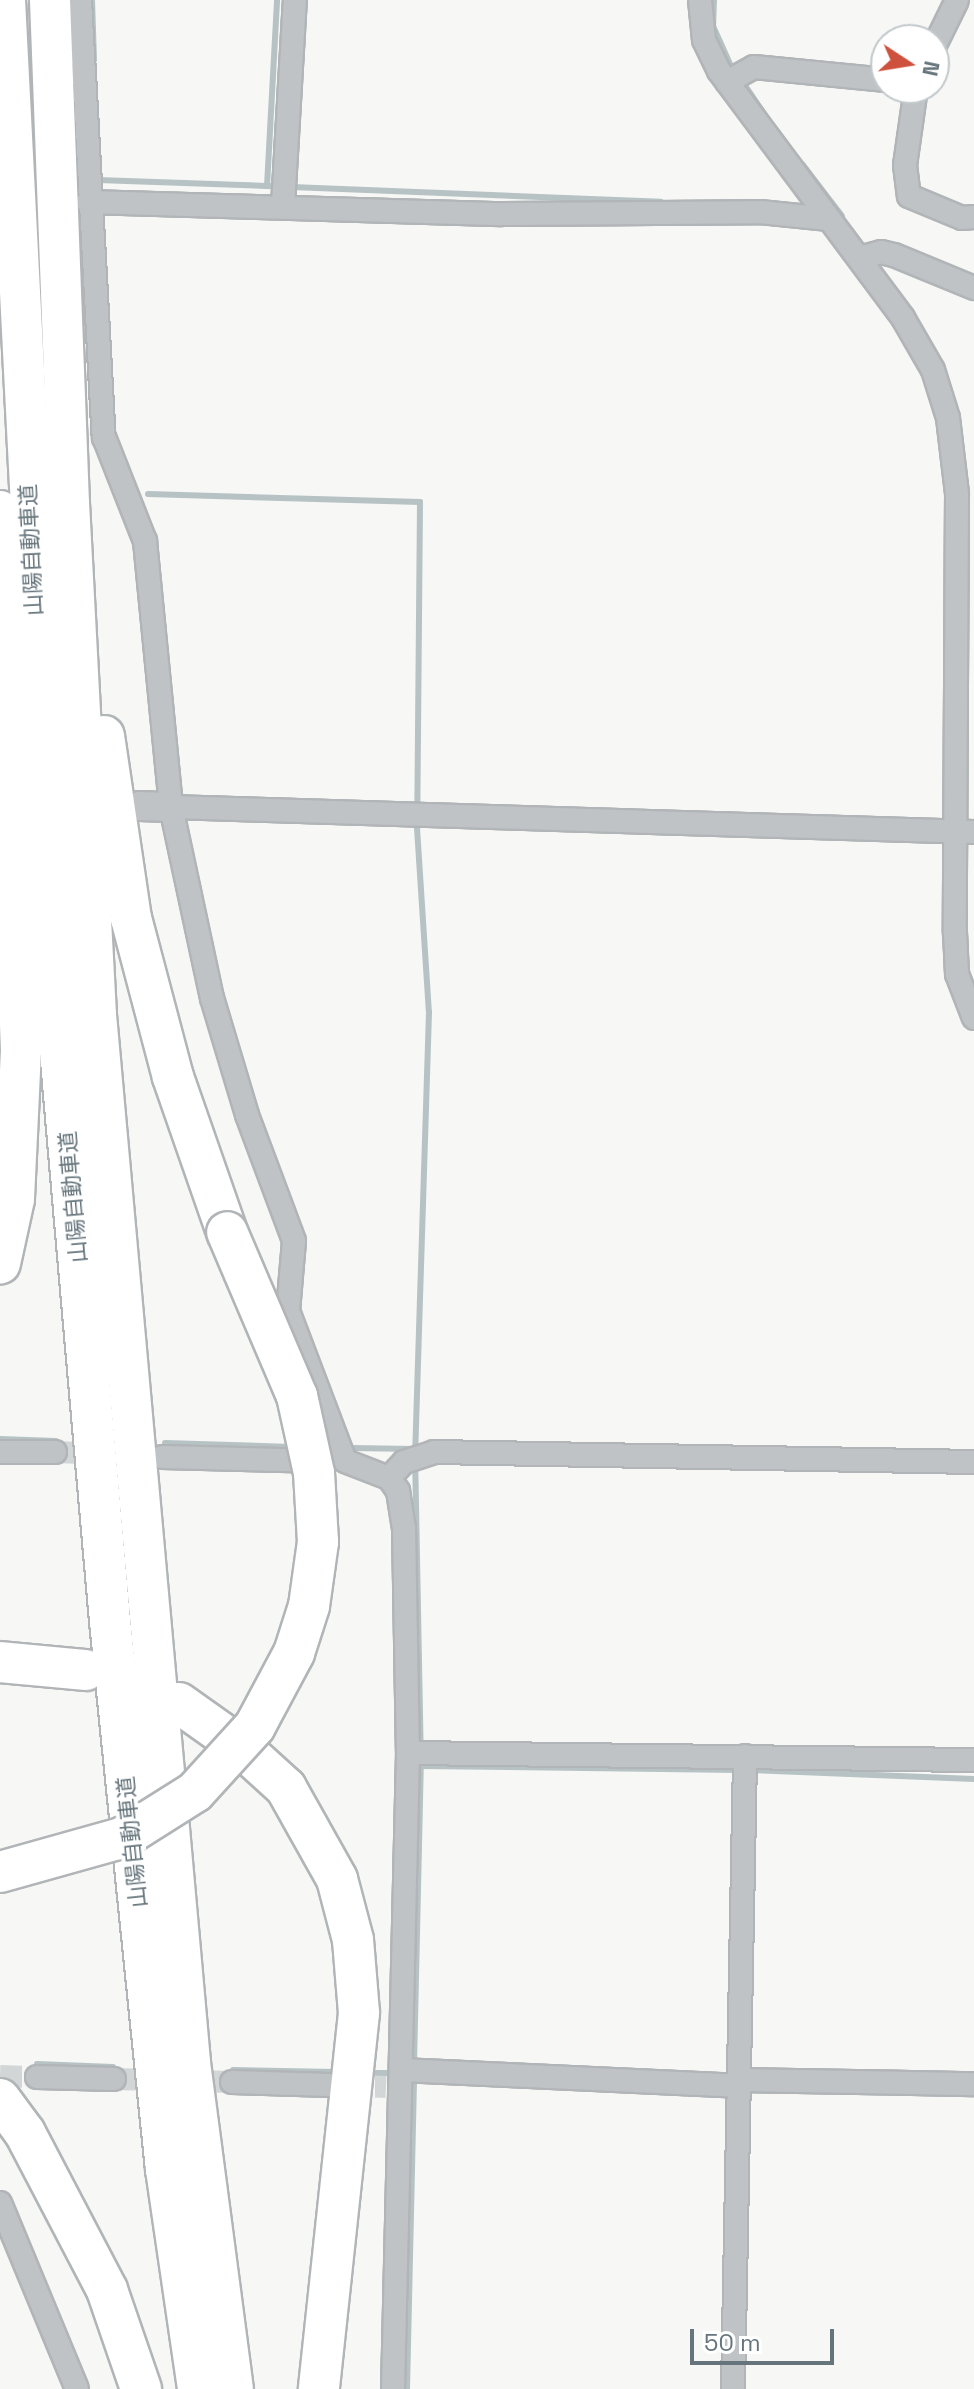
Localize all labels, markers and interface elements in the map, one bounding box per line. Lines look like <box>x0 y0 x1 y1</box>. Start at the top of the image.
north arrow <box>870 24 950 104</box>
text: N <box>916 58 947 79</box>
street label: 山陽自動車道 <box>14 483 48 617</box>
street label: 山陽自動車道 <box>54 1130 92 1264</box>
street label: 山陽自動車道 <box>112 1775 152 1909</box>
scale bar <box>694 2313 838 2363</box>
text: 50 m <box>704 2327 761 2358</box>

